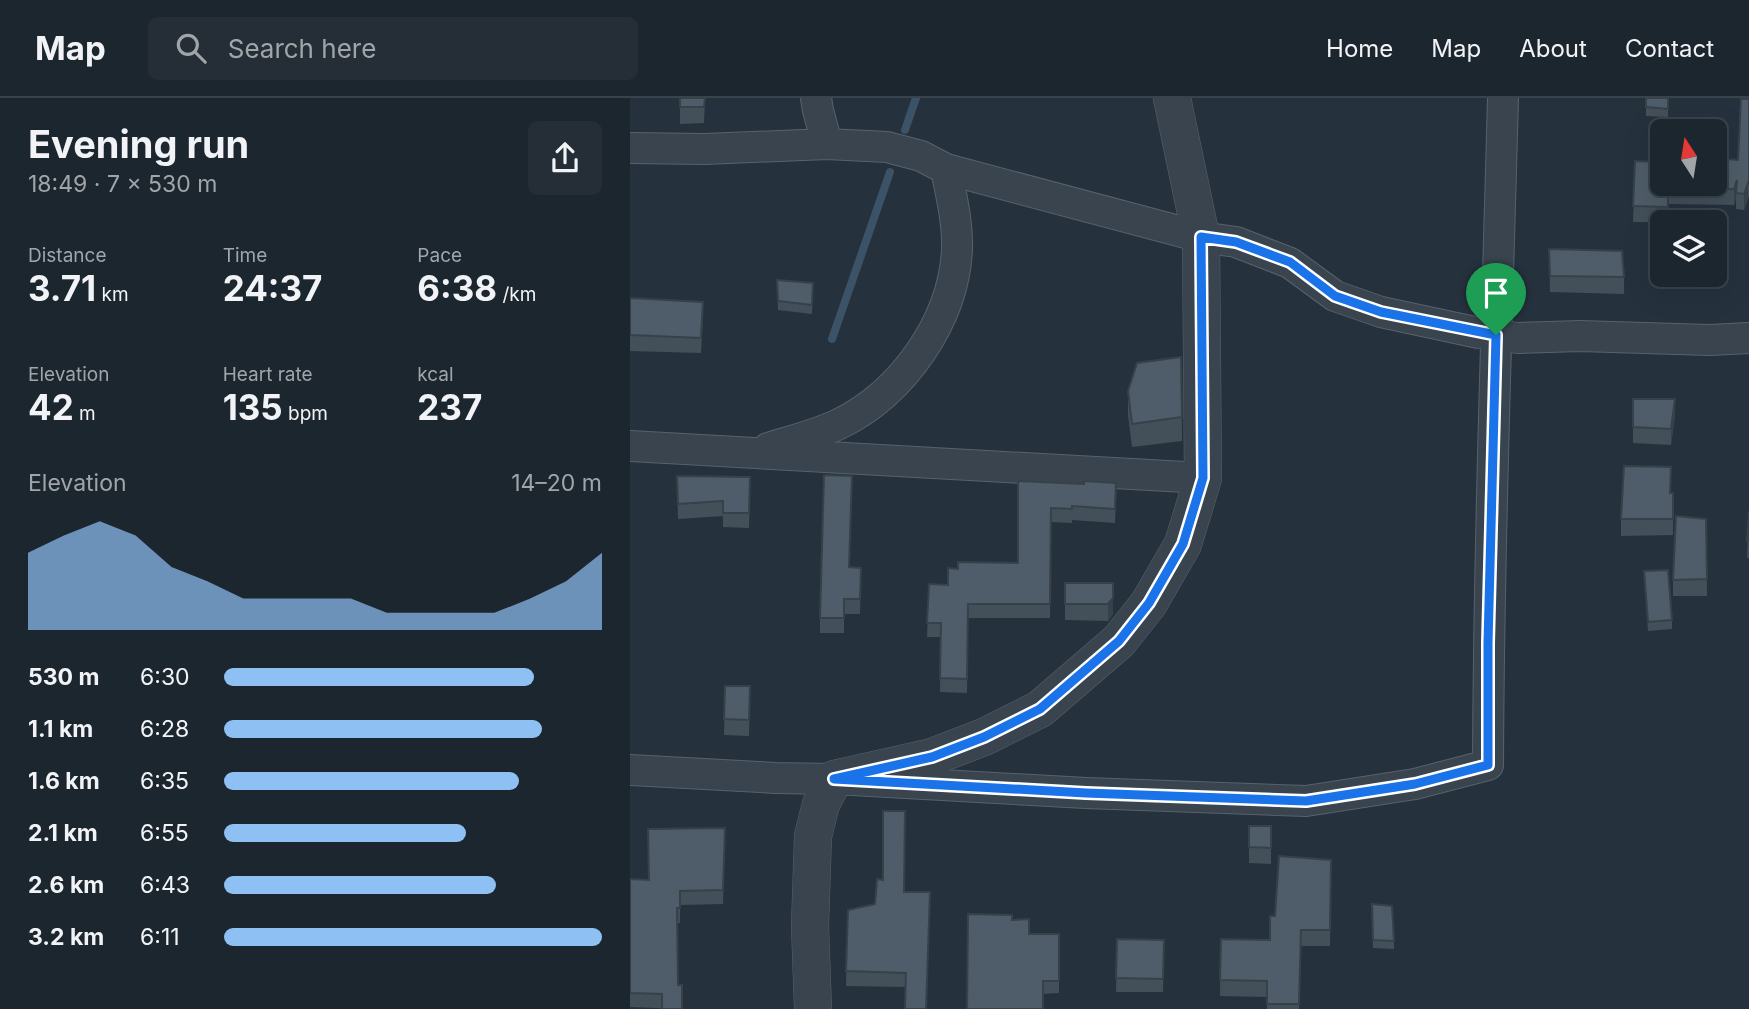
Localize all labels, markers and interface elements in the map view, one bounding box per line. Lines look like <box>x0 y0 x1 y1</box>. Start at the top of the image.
search box <box>148 17 638 80</box>
text: Map <box>35 28 106 68</box>
icon: search <box>172 29 210 67</box>
text: Search here <box>228 33 376 64</box>
text: Home <box>1326 34 1393 63</box>
text: Map <box>1431 34 1481 63</box>
text: About <box>1519 34 1587 63</box>
text: Contact <box>1625 34 1714 63</box>
north arrow <box>1650 119 1727 196</box>
map controls <box>1650 119 1727 287</box>
text: Evening run <box>28 121 249 167</box>
button: share <box>528 121 602 195</box>
text: 18:49 · 7 × 530 m <box>28 170 217 198</box>
button: layers <box>1650 210 1727 287</box>
text: Distance <box>28 244 106 267</box>
text: Time <box>223 244 267 267</box>
text: Pace <box>417 244 462 267</box>
pin <box>1466 263 1526 335</box>
text: 3.71 <box>28 267 96 309</box>
text: 24:37 <box>223 267 322 309</box>
text: 6:38 <box>417 267 497 309</box>
icon: arrive <box>1477 274 1515 312</box>
text: km <box>96 283 129 306</box>
text: /km <box>497 283 536 306</box>
text: Elevation <box>28 363 109 386</box>
text: Heart rate <box>223 363 313 386</box>
text: kcal <box>417 363 454 386</box>
text: 42 <box>28 386 74 428</box>
text: 135 <box>223 386 283 428</box>
text: 237 <box>417 386 482 428</box>
text: m <box>74 402 96 425</box>
text: bpm <box>283 402 328 425</box>
text: Elevation <box>28 469 127 497</box>
text: 14–20 m <box>511 469 602 497</box>
text: 530 m <box>28 663 100 691</box>
text: 6:30 <box>140 663 190 691</box>
text: 1.1 km <box>28 715 93 743</box>
text: 6:28 <box>140 715 189 743</box>
text: 1.6 km <box>28 767 100 795</box>
text: 6:35 <box>140 767 189 795</box>
text: 2.1 km <box>28 819 98 847</box>
text: 6:55 <box>140 819 189 847</box>
text: 2.6 km <box>28 871 104 899</box>
text: 6:43 <box>140 871 190 899</box>
text: 3.2 km <box>28 923 104 951</box>
text: 6:11 <box>140 923 180 951</box>

